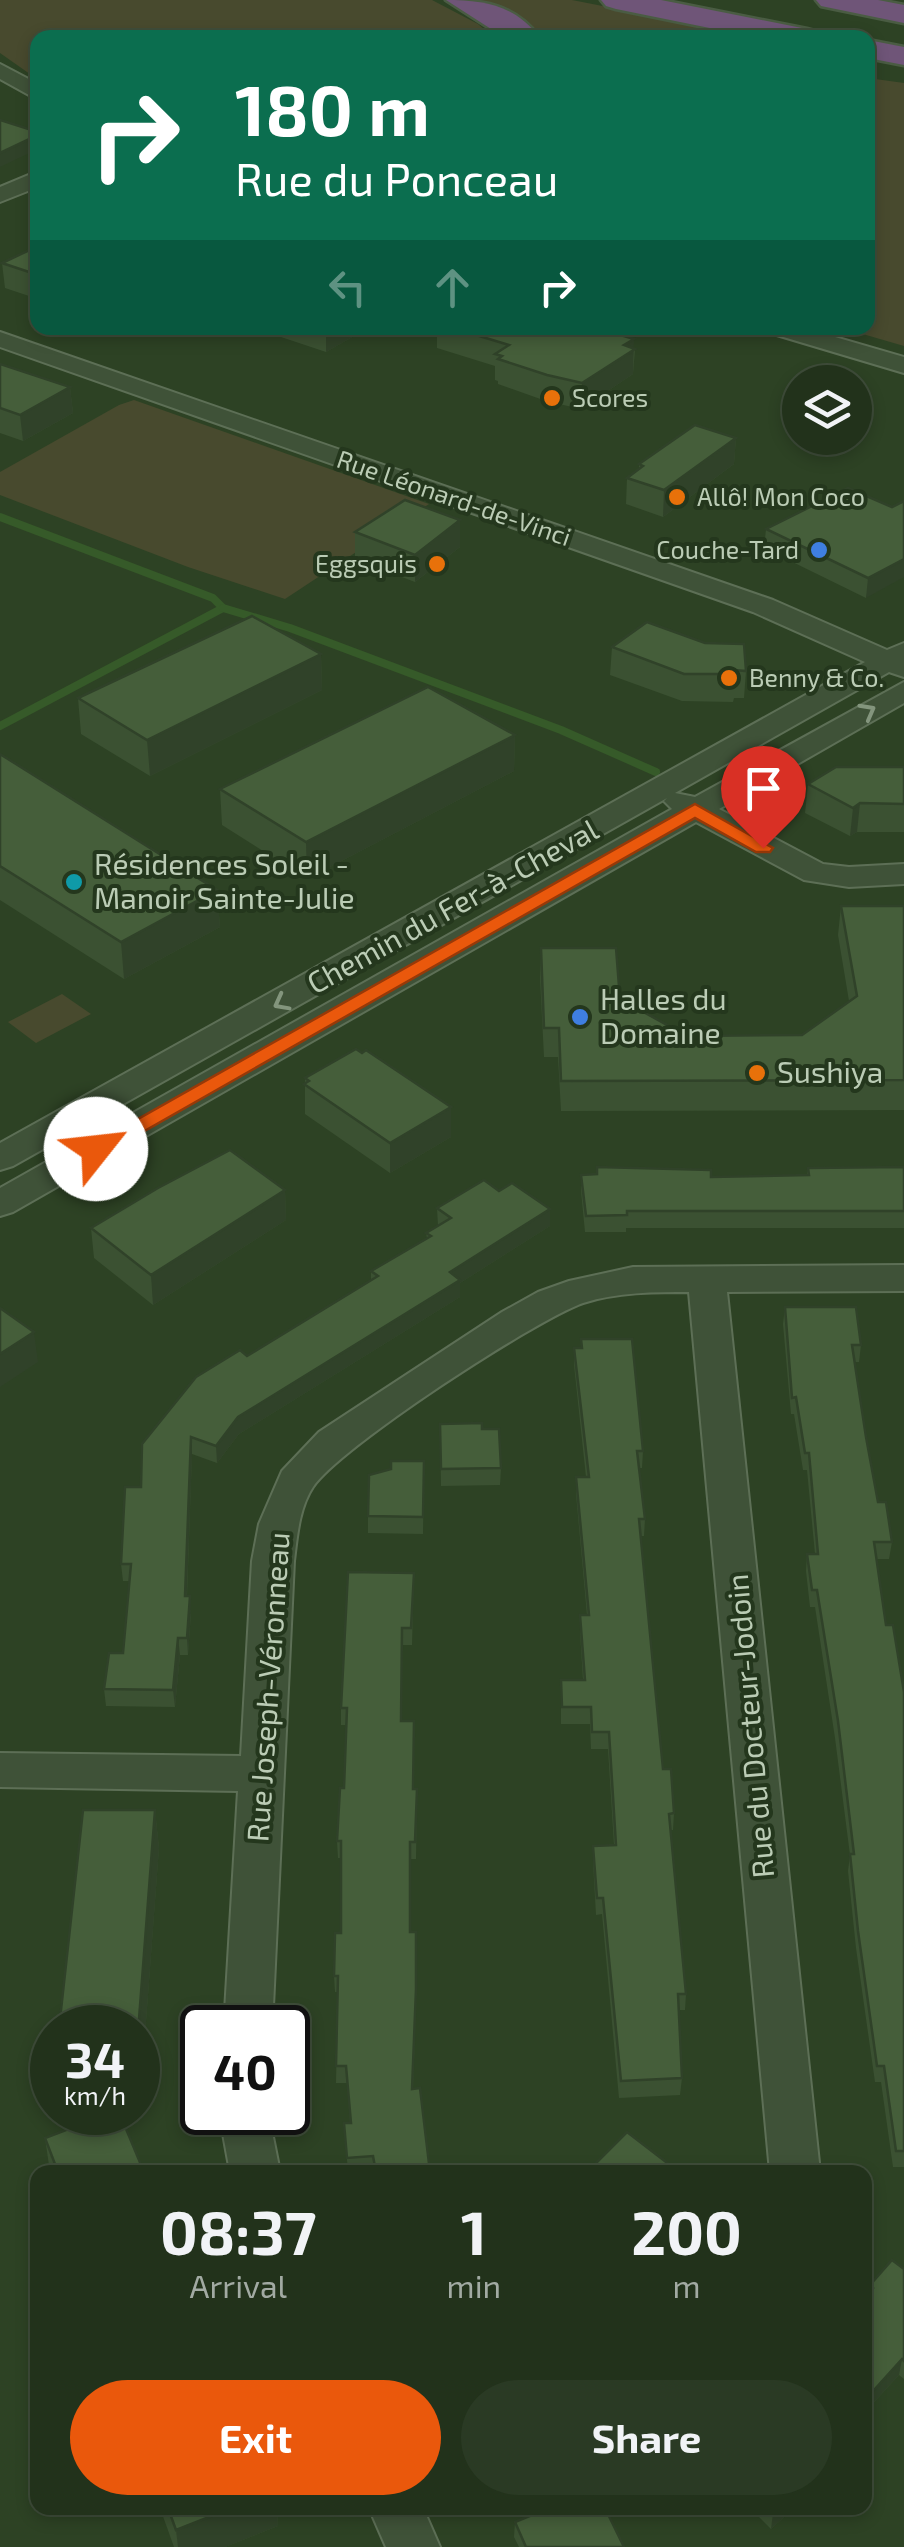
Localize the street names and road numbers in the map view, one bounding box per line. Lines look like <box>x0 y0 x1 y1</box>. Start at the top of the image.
street label: Rue Léonard-de-Vinci <box>333 443 575 551</box>
street label: Chemin du Fer-à-Cheval <box>300 810 604 1000</box>
street label: Rue Joseph-Véronneau <box>238 1531 296 1843</box>
street label: Rue du Docteur-Jodoin <box>718 1573 780 1880</box>

